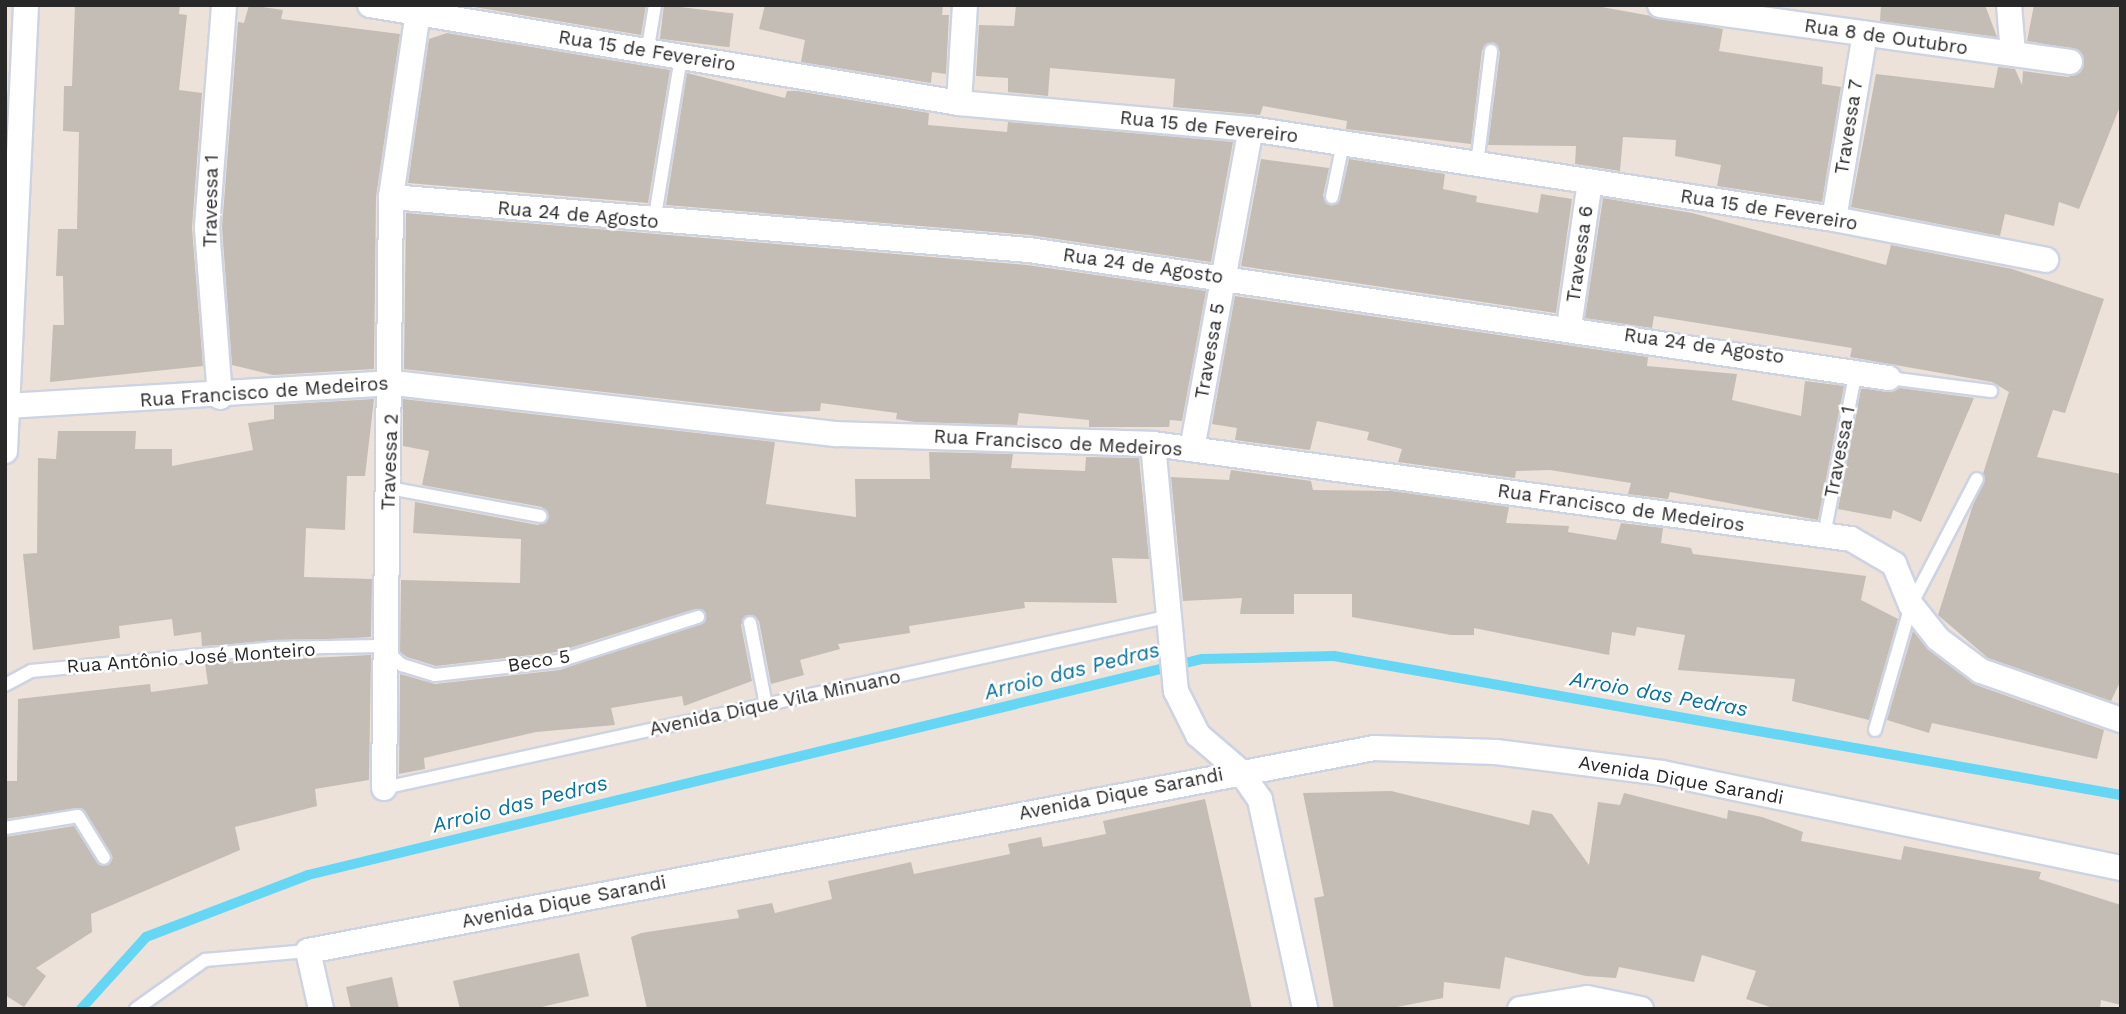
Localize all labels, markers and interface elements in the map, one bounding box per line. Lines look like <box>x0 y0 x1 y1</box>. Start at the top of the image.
street label: Rua 8 de Outubro <box>1803 14 1969 60</box>
street label: Rua 15 de Fevereiro <box>556 26 738 76</box>
street label: Travessa 7 <box>1830 77 1868 177</box>
street label: Rua 15 de Fevereiro <box>1118 106 1300 148</box>
street label: Travessa 1 <box>199 154 223 248</box>
street label: Rua 15 de Fevereiro <box>1678 185 1860 235</box>
street label: Rua 24 de Agosto <box>496 197 660 233</box>
street label: Travessa 6 <box>1562 204 1598 304</box>
street label: Rua 24 de Agosto <box>1061 243 1225 289</box>
street label: Travessa 5 <box>1190 301 1230 401</box>
street label: Rua 24 de Agosto <box>1622 323 1786 369</box>
street label: Rua Francisco de Medeiros <box>139 372 389 412</box>
street label: Travessa 1 <box>1820 404 1860 500</box>
street label: Travessa 2 <box>377 413 403 511</box>
street label: Rua Francisco de Medeiros <box>933 425 1183 461</box>
street label: Rua Francisco de Medeiros <box>1496 479 1746 537</box>
water label: Arroio das Pedras <box>982 637 1162 705</box>
street label: Rua Antônio José Monteiro <box>65 638 317 678</box>
street label: Beco 5 <box>506 645 572 677</box>
street label: Avenida Dique Vila Minuano <box>647 665 903 741</box>
water label: Arroio das Pedras <box>1568 666 1750 722</box>
street label: Avenida Dique Sarandi <box>1577 751 1785 809</box>
street label: Avenida Dique Sarandi <box>1017 763 1225 825</box>
water label: Arroio das Pedras <box>430 770 610 838</box>
street label: Avenida Dique Sarandi <box>460 871 668 933</box>

